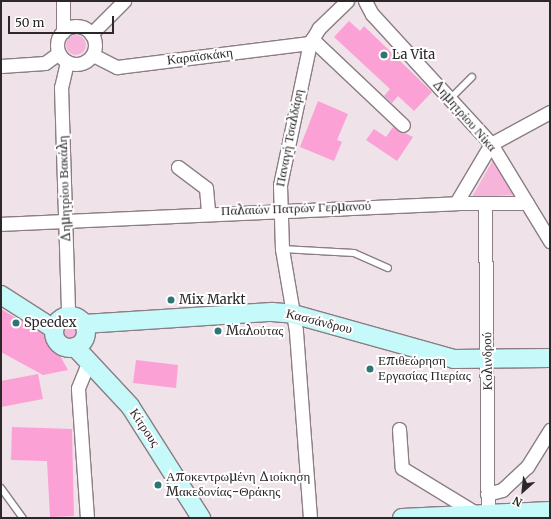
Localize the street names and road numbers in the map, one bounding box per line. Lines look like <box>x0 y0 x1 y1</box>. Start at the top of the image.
street label: Καραϊσκάκη <box>166 45 234 69</box>
street label: Δημητρίου Νίκα <box>429 77 499 155</box>
street label: Παναγή Τσαλδάρη <box>273 88 307 188</box>
street label: Δημητρίου Βακάλη <box>55 135 75 243</box>
street label: Παλαιών Πατρών Γερμανού <box>221 199 371 219</box>
street label: Κασσάνδρου <box>284 306 354 338</box>
street label: Κολινδρού <box>480 332 496 390</box>
street label: Κίτρους <box>126 406 162 450</box>

